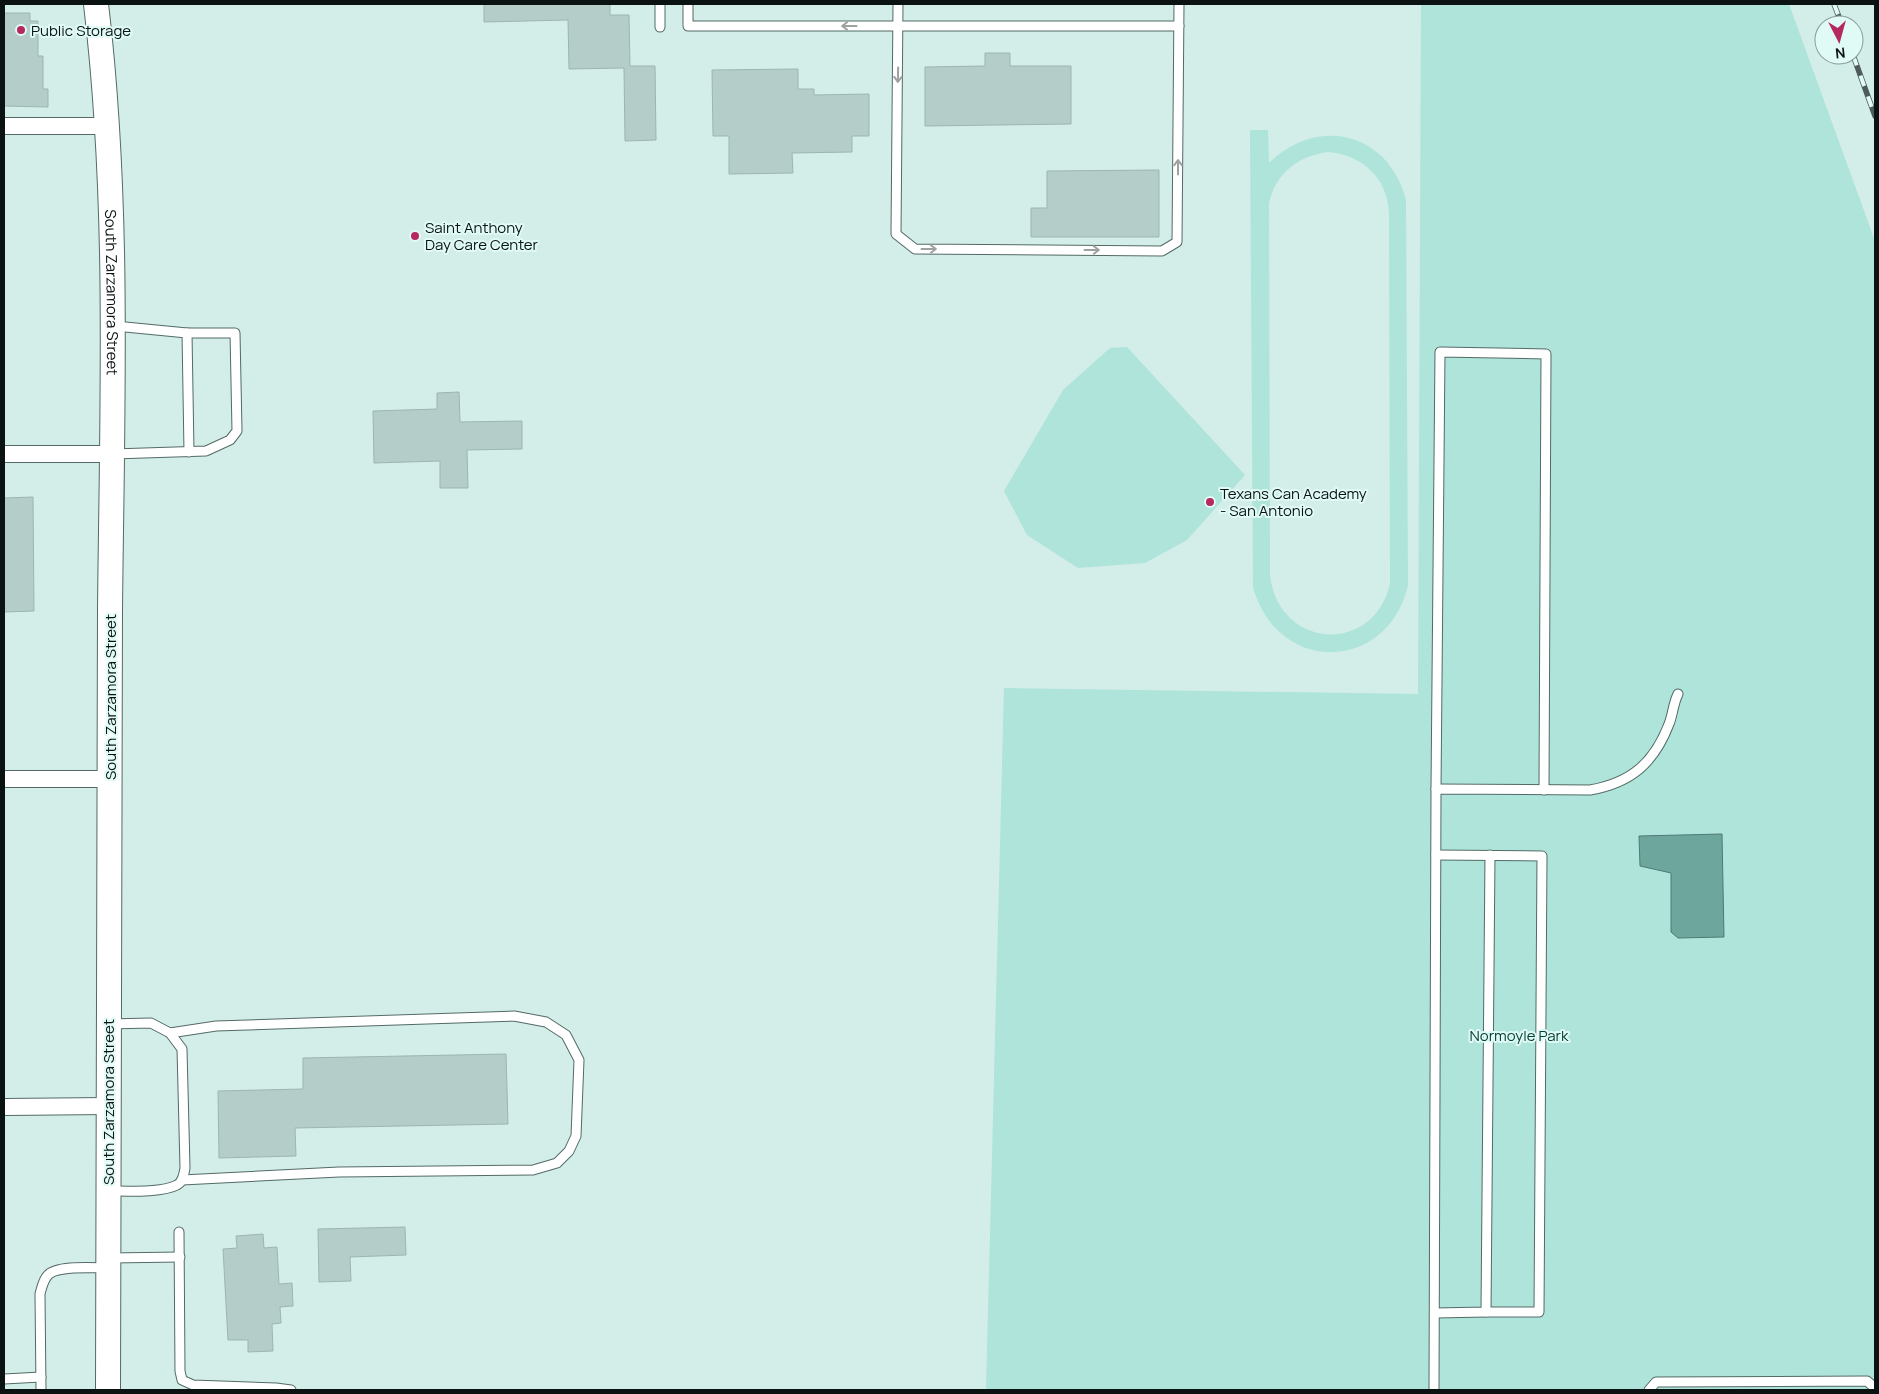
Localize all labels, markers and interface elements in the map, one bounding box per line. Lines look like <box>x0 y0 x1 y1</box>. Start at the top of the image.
north arrow <box>1814 15 1864 65</box>
place label: Public Storage <box>31 20 131 41</box>
one-way arrow <box>842 21 858 31</box>
marker: Public Storage <box>15 24 27 36</box>
text: N <box>1834 43 1846 63</box>
one-way arrow <box>893 66 903 82</box>
one-way arrow <box>1173 159 1183 176</box>
street label: South Zarzamora Street <box>100 209 123 375</box>
place label: Saint Anthony Day Care Center <box>425 217 539 255</box>
marker: Saint Anthony Day Care Center <box>409 230 421 242</box>
one-way arrow <box>920 244 937 254</box>
one-way arrow <box>1083 245 1099 255</box>
place label: Texans Can Academy - San Antonio <box>1220 483 1367 521</box>
marker: Texans Can Academy - San Antonio <box>1204 496 1216 508</box>
street label: South Zarzamora Street <box>100 614 121 780</box>
street label: South Zarzamora Street <box>98 1019 119 1185</box>
park label: Normoyle Park <box>1470 1025 1569 1046</box>

